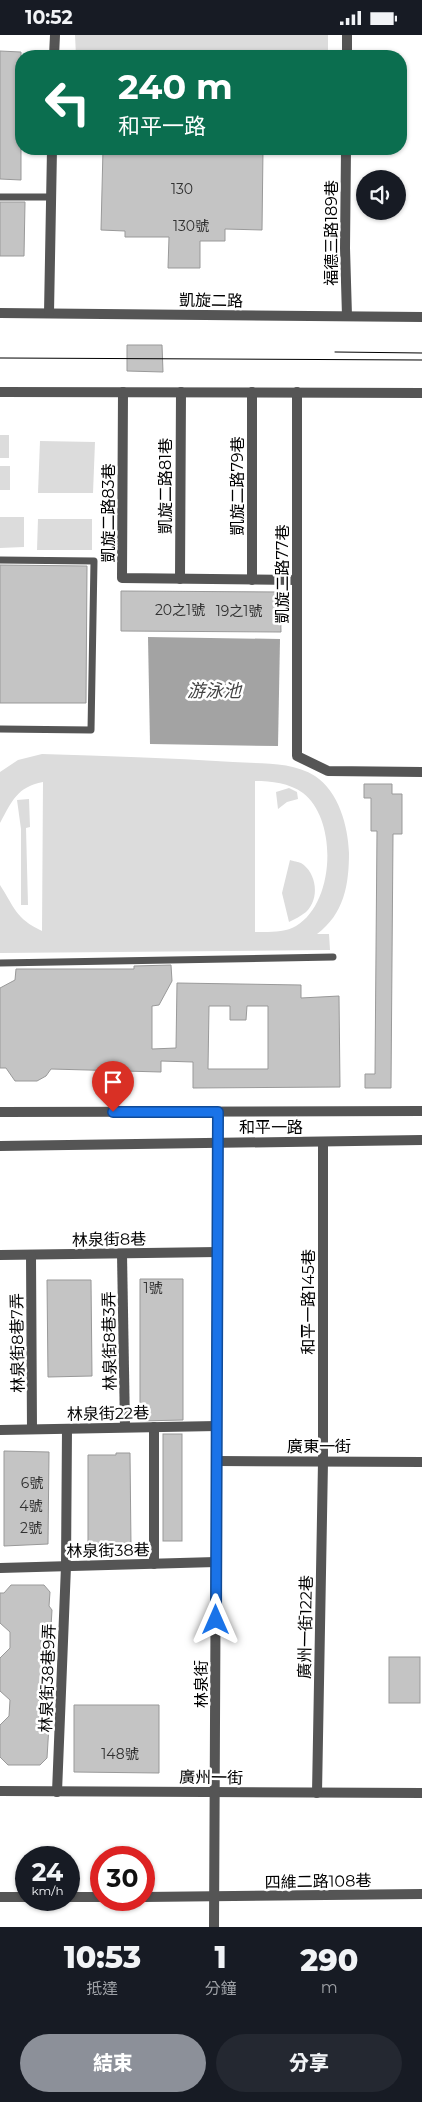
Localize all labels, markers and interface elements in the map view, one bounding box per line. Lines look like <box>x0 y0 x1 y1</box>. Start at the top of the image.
text: 10:52 <box>25 6 73 29</box>
text: 240 m <box>118 65 233 108</box>
icon: left <box>35 70 100 135</box>
text: 和平一路 <box>118 113 206 140</box>
map controls <box>356 170 406 220</box>
button: sound <box>356 170 406 220</box>
house number: 130 <box>171 180 193 198</box>
street label: 福德三路189巷 <box>322 180 341 286</box>
house number: 130號 <box>173 217 209 235</box>
street label: 凱旋二路 <box>179 290 243 311</box>
street label: 凱旋二路79巷 <box>228 436 247 536</box>
street label: 凱旋二路81巷 <box>156 438 175 534</box>
street label: 凱旋二路83巷 <box>99 463 118 563</box>
street label: 凱旋二路77巷 <box>273 525 292 623</box>
house number: 20之1號 <box>155 601 205 619</box>
house number: 19之1號 <box>216 602 262 620</box>
water label: 游泳池 <box>187 680 243 702</box>
pin <box>92 1061 134 1112</box>
icon: arrive <box>99 1068 127 1096</box>
street label: 和平一路 <box>239 1118 303 1137</box>
street label: 林泉街8巷 <box>72 1229 146 1250</box>
street label: 和平一路145巷 <box>299 1249 318 1355</box>
house number: 1號 <box>143 1279 163 1297</box>
street label: 林泉街8巷3弄 <box>99 1291 120 1391</box>
street label: 林泉街8巷7弄 <box>7 1293 28 1393</box>
street label: 林泉街22巷 <box>67 1403 149 1424</box>
street label: 廣東一街 <box>287 1437 351 1456</box>
house number: 6號 <box>21 1474 43 1492</box>
house number: 4號 <box>19 1497 43 1515</box>
house number: 2號 <box>20 1519 42 1537</box>
street label: 林泉街38巷 <box>66 1540 150 1561</box>
street label: 廣州一街122巷 <box>295 1575 316 1679</box>
position arrow <box>189 1593 241 1645</box>
street label: 林泉街38巷9弄 <box>36 1623 59 1733</box>
street label: 林泉街 <box>192 1660 211 1708</box>
house number: 148號 <box>101 1745 139 1763</box>
street label: 廣州一街 <box>179 1767 243 1788</box>
speed limit sign: 30 <box>90 1846 155 1911</box>
text: 24 <box>32 1857 63 1887</box>
street label: 四維二路108巷 <box>265 1871 371 1892</box>
text: km/h <box>31 1883 64 1898</box>
text: 10:53 <box>64 1939 141 1976</box>
text: 1 <box>215 1939 227 1976</box>
text: 290 <box>300 1942 358 1979</box>
text: m <box>321 1978 338 1997</box>
text: 抵達 <box>86 1979 118 1998</box>
text: 分鐘 <box>205 1979 237 1998</box>
button: 結束 <box>20 2034 206 2092</box>
button: 分享 <box>216 2034 402 2092</box>

